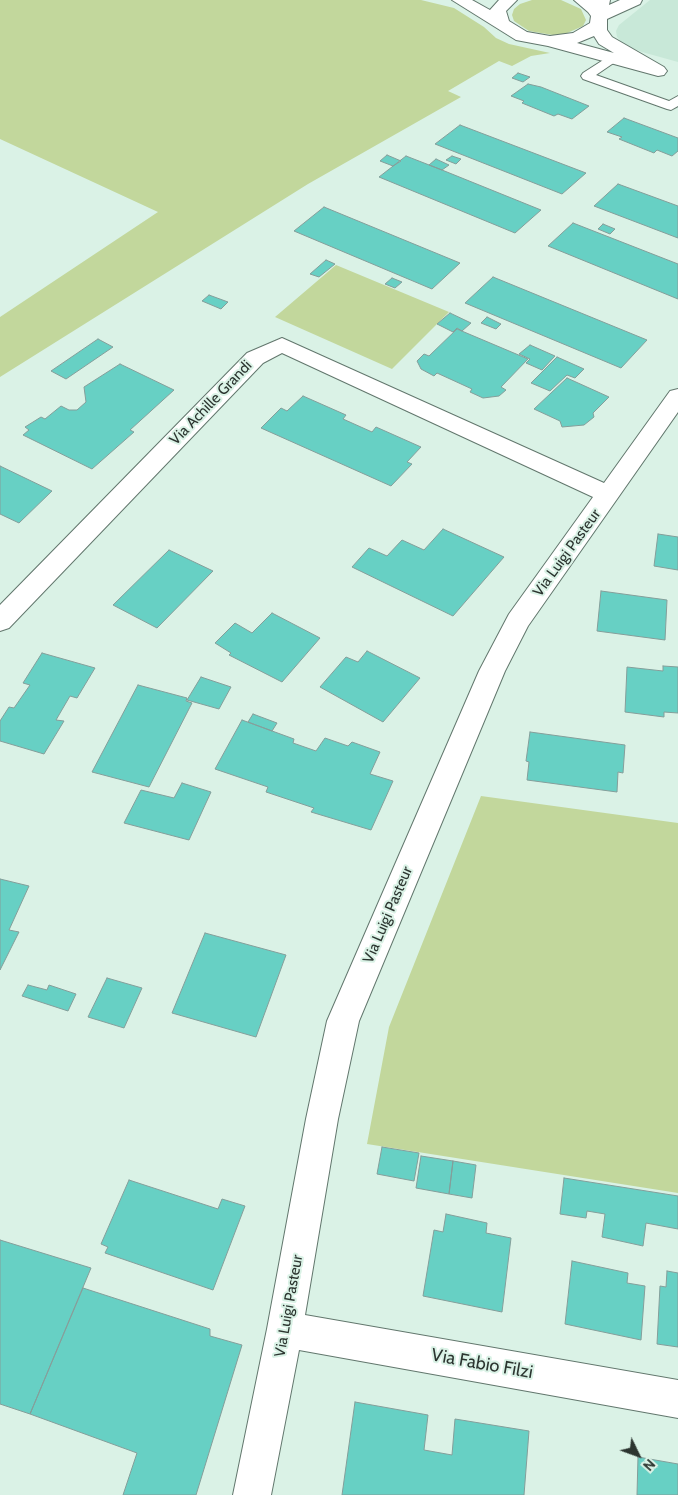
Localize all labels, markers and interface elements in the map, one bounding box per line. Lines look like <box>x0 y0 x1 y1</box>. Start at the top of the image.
street label: Via Achille Grandi <box>166 357 256 449</box>
street label: Via Luigi Pasteur <box>529 506 605 600</box>
street label: Via Luigi Pasteur <box>360 864 416 966</box>
street label: Via Luigi Pasteur <box>271 1254 307 1358</box>
street label: Via Fabio Filzi <box>430 1344 534 1384</box>
north arrow <box>613 1430 663 1480</box>
text: N <box>639 1455 659 1475</box>

